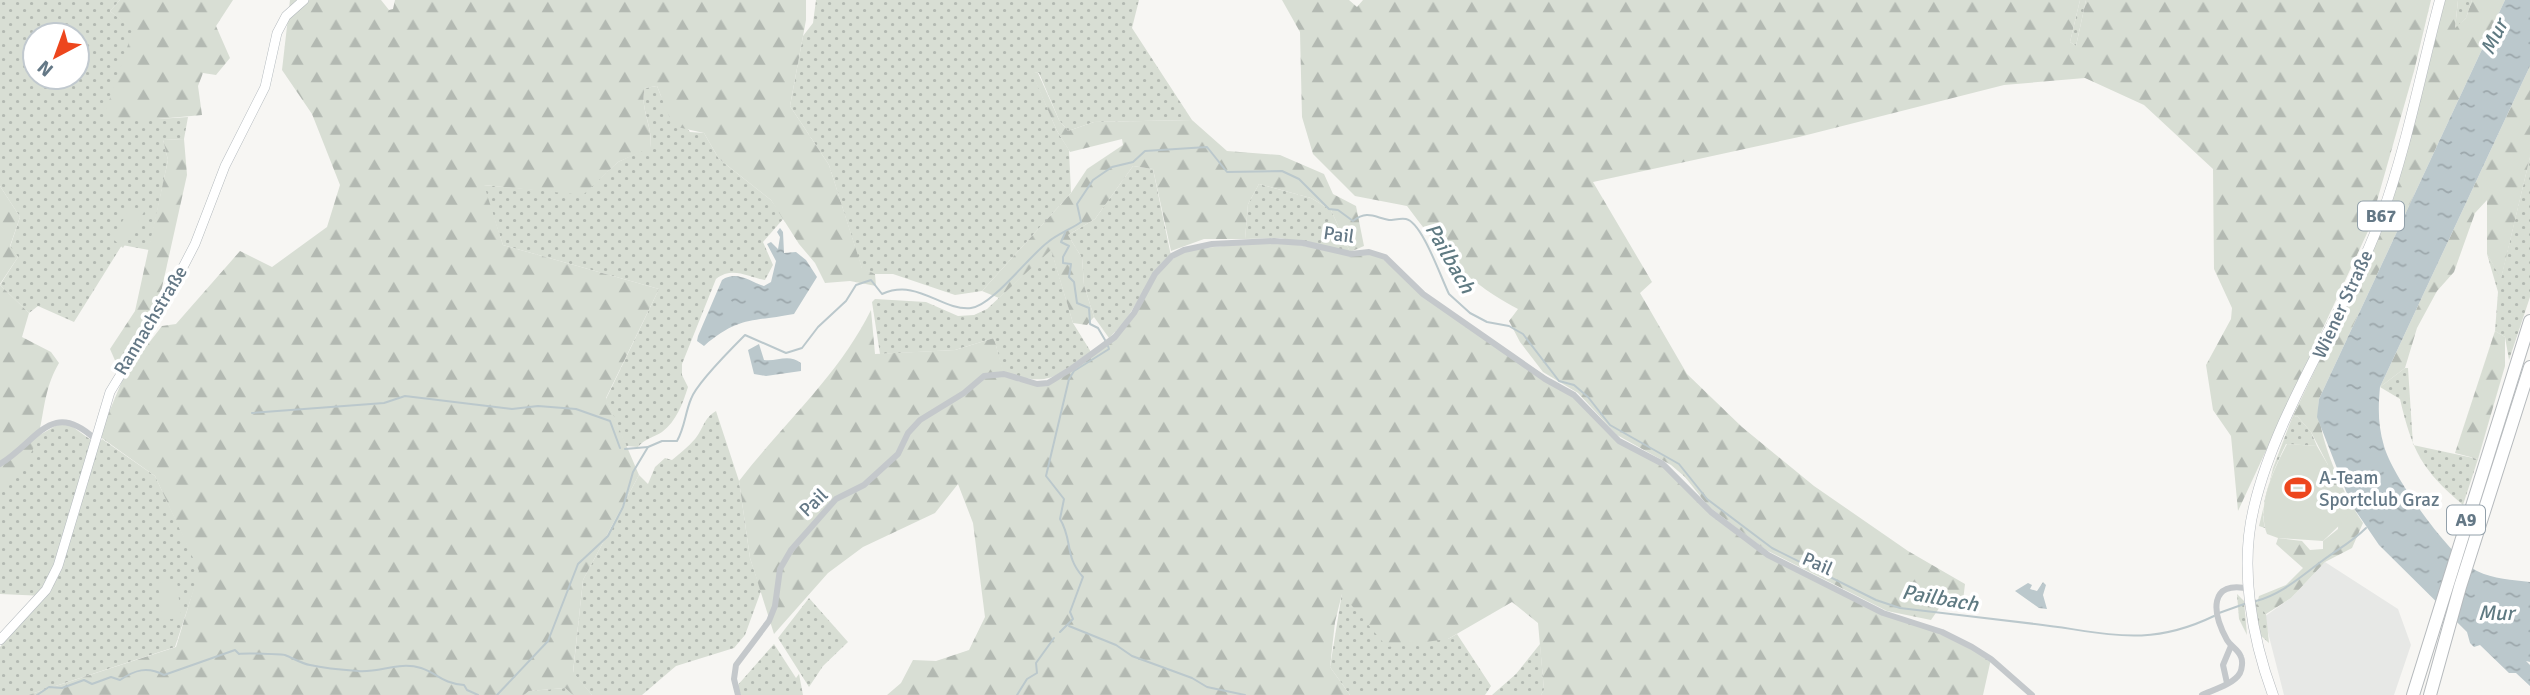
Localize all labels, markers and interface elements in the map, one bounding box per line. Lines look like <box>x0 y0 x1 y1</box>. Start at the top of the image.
water label: Mur <box>2474 12 2515 59</box>
north arrow <box>21 21 91 91</box>
text: N <box>33 55 58 81</box>
road number: B67 <box>2358 202 2404 230</box>
water label: Pailbach <box>1419 218 1481 298</box>
street label: Pail <box>1322 221 1356 249</box>
street label: Wiener Straße <box>2307 246 2379 363</box>
street label: Rannachstraße <box>109 261 193 380</box>
place label: A-Team Sportclub Graz <box>2319 466 2439 512</box>
sports icon: A-Team Sportclub Graz <box>2283 473 2313 503</box>
street label: Pail <box>794 483 833 522</box>
road number: A9 <box>2447 506 2485 534</box>
street label: Pail <box>1799 547 1837 581</box>
water label: Pailbach <box>1900 579 1981 618</box>
water label: Mur <box>2478 600 2517 626</box>

